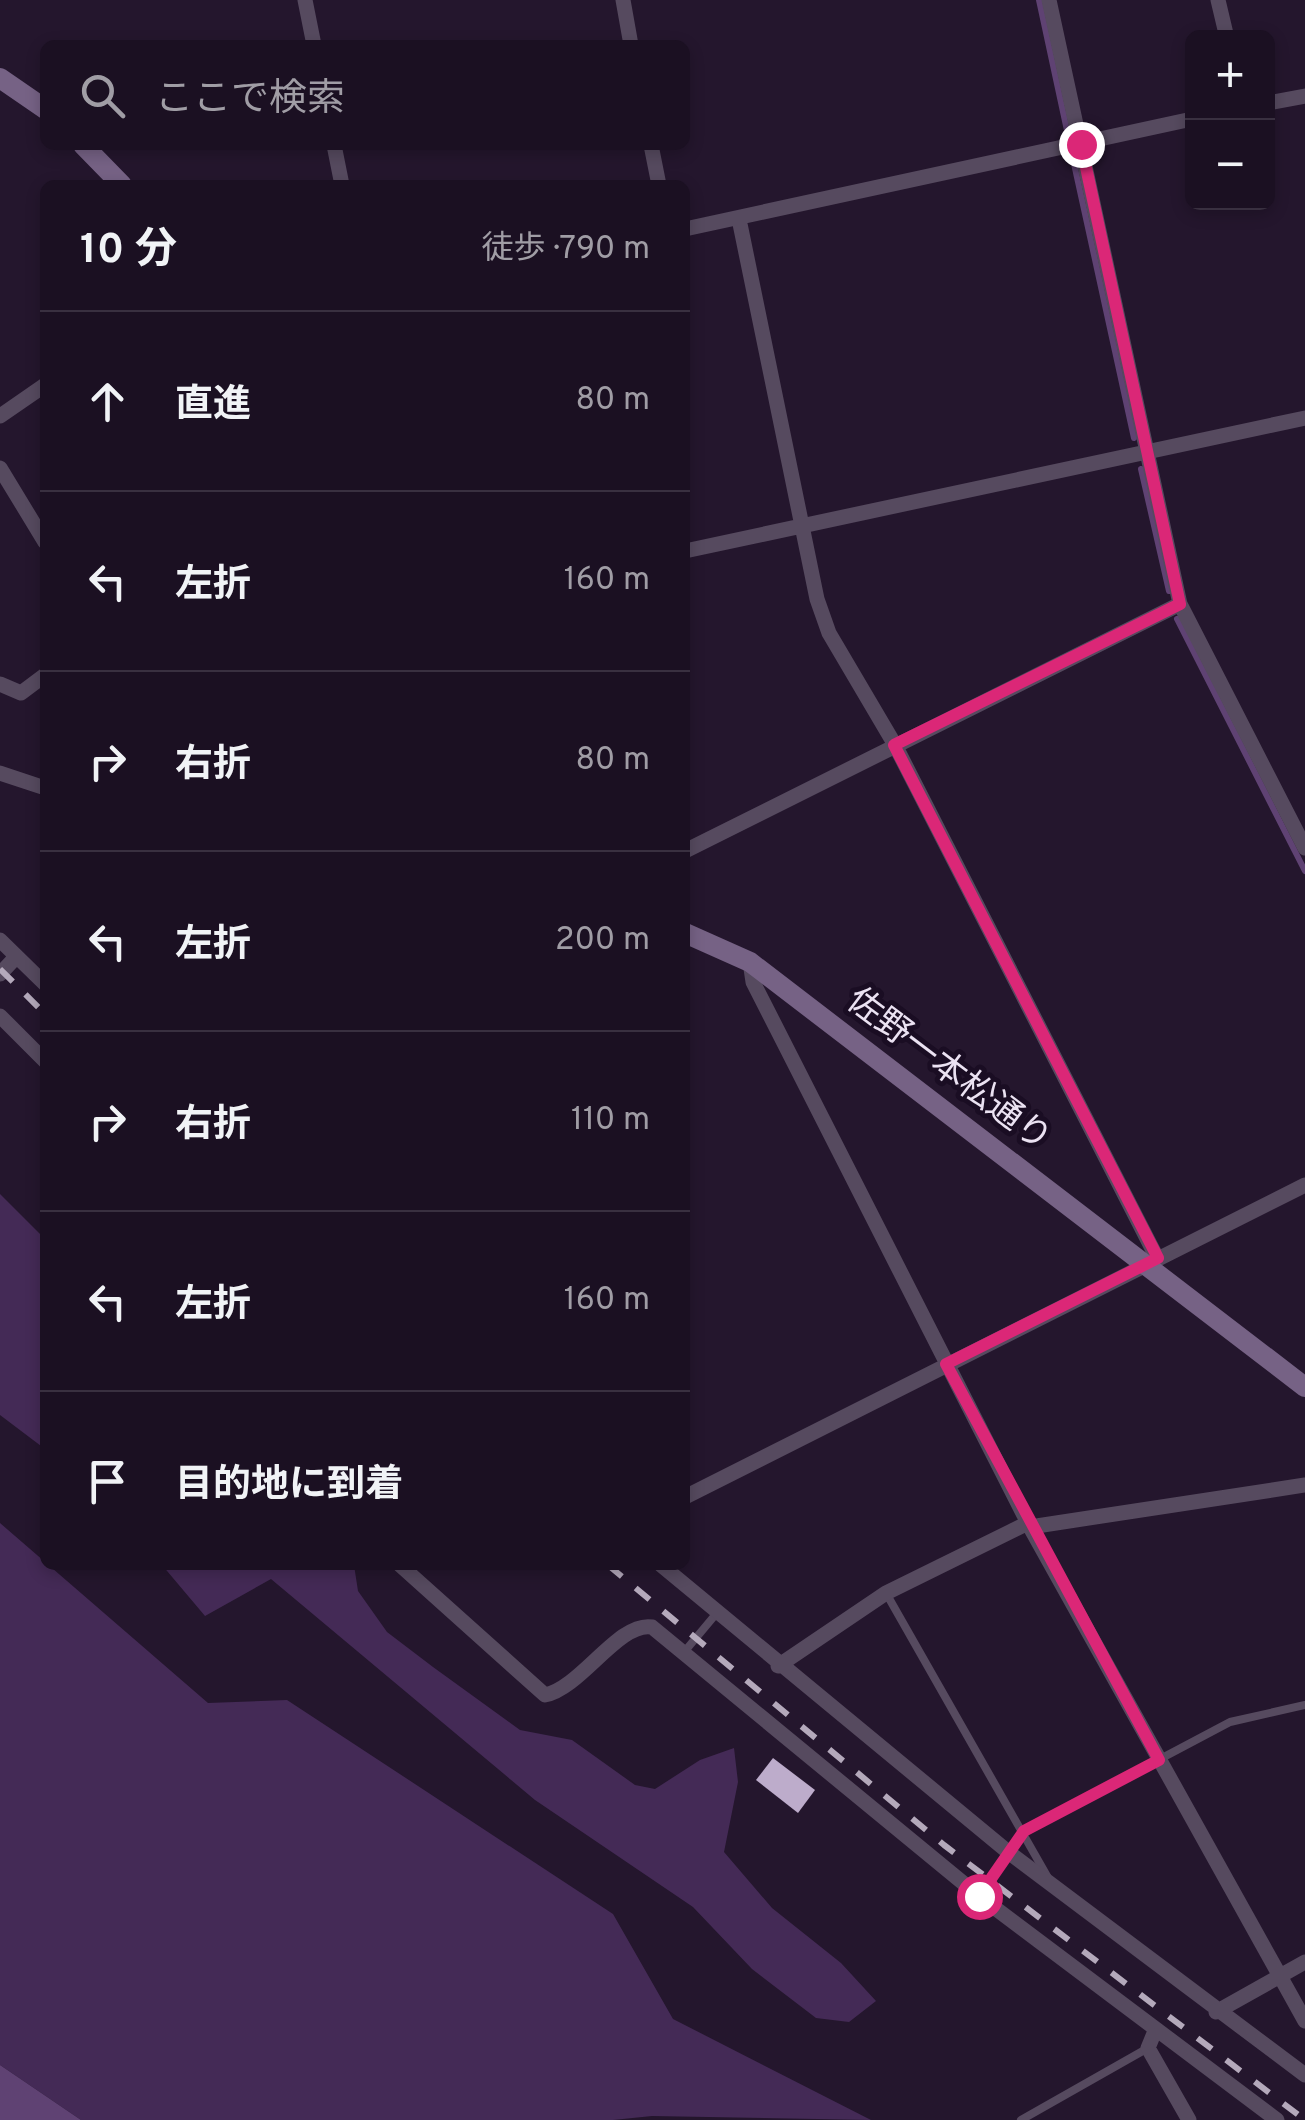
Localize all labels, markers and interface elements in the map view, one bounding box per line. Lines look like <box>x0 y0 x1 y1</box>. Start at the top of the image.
map controls <box>1185 30 1275 210</box>
button: + <box>1185 30 1275 120</box>
search box <box>40 40 690 150</box>
icon: search <box>75 68 130 123</box>
text: ここで検索 <box>155 76 345 125</box>
button: − <box>1185 120 1275 210</box>
route end <box>1059 122 1105 168</box>
text: 10 分 <box>80 225 177 278</box>
text: 徒歩 · 790 m <box>482 230 650 270</box>
icon: ahead <box>80 374 135 429</box>
text: 80 m <box>576 381 650 421</box>
text: 直進 <box>175 382 251 431</box>
icon: left <box>80 554 135 609</box>
text: 160 m <box>564 561 650 601</box>
text: 左折 <box>175 562 251 611</box>
icon: right <box>80 734 135 789</box>
text: 80 m <box>576 741 650 781</box>
text: 右折 <box>175 742 251 791</box>
icon: left <box>80 914 135 969</box>
text: 200 m <box>555 921 650 961</box>
text: 左折 <box>175 922 251 971</box>
street label: 佐野一本松通り <box>837 980 1059 1162</box>
icon: right <box>80 1094 135 1149</box>
text: 110 m <box>571 1101 650 1141</box>
text: 右折 <box>175 1102 251 1151</box>
icon: left <box>80 1274 135 1329</box>
text: 160 m <box>564 1281 650 1321</box>
text: 左折 <box>175 1282 251 1331</box>
icon: arrive <box>80 1454 135 1509</box>
text: 目的地に到着 <box>175 1462 403 1511</box>
route start <box>957 1874 1003 1920</box>

